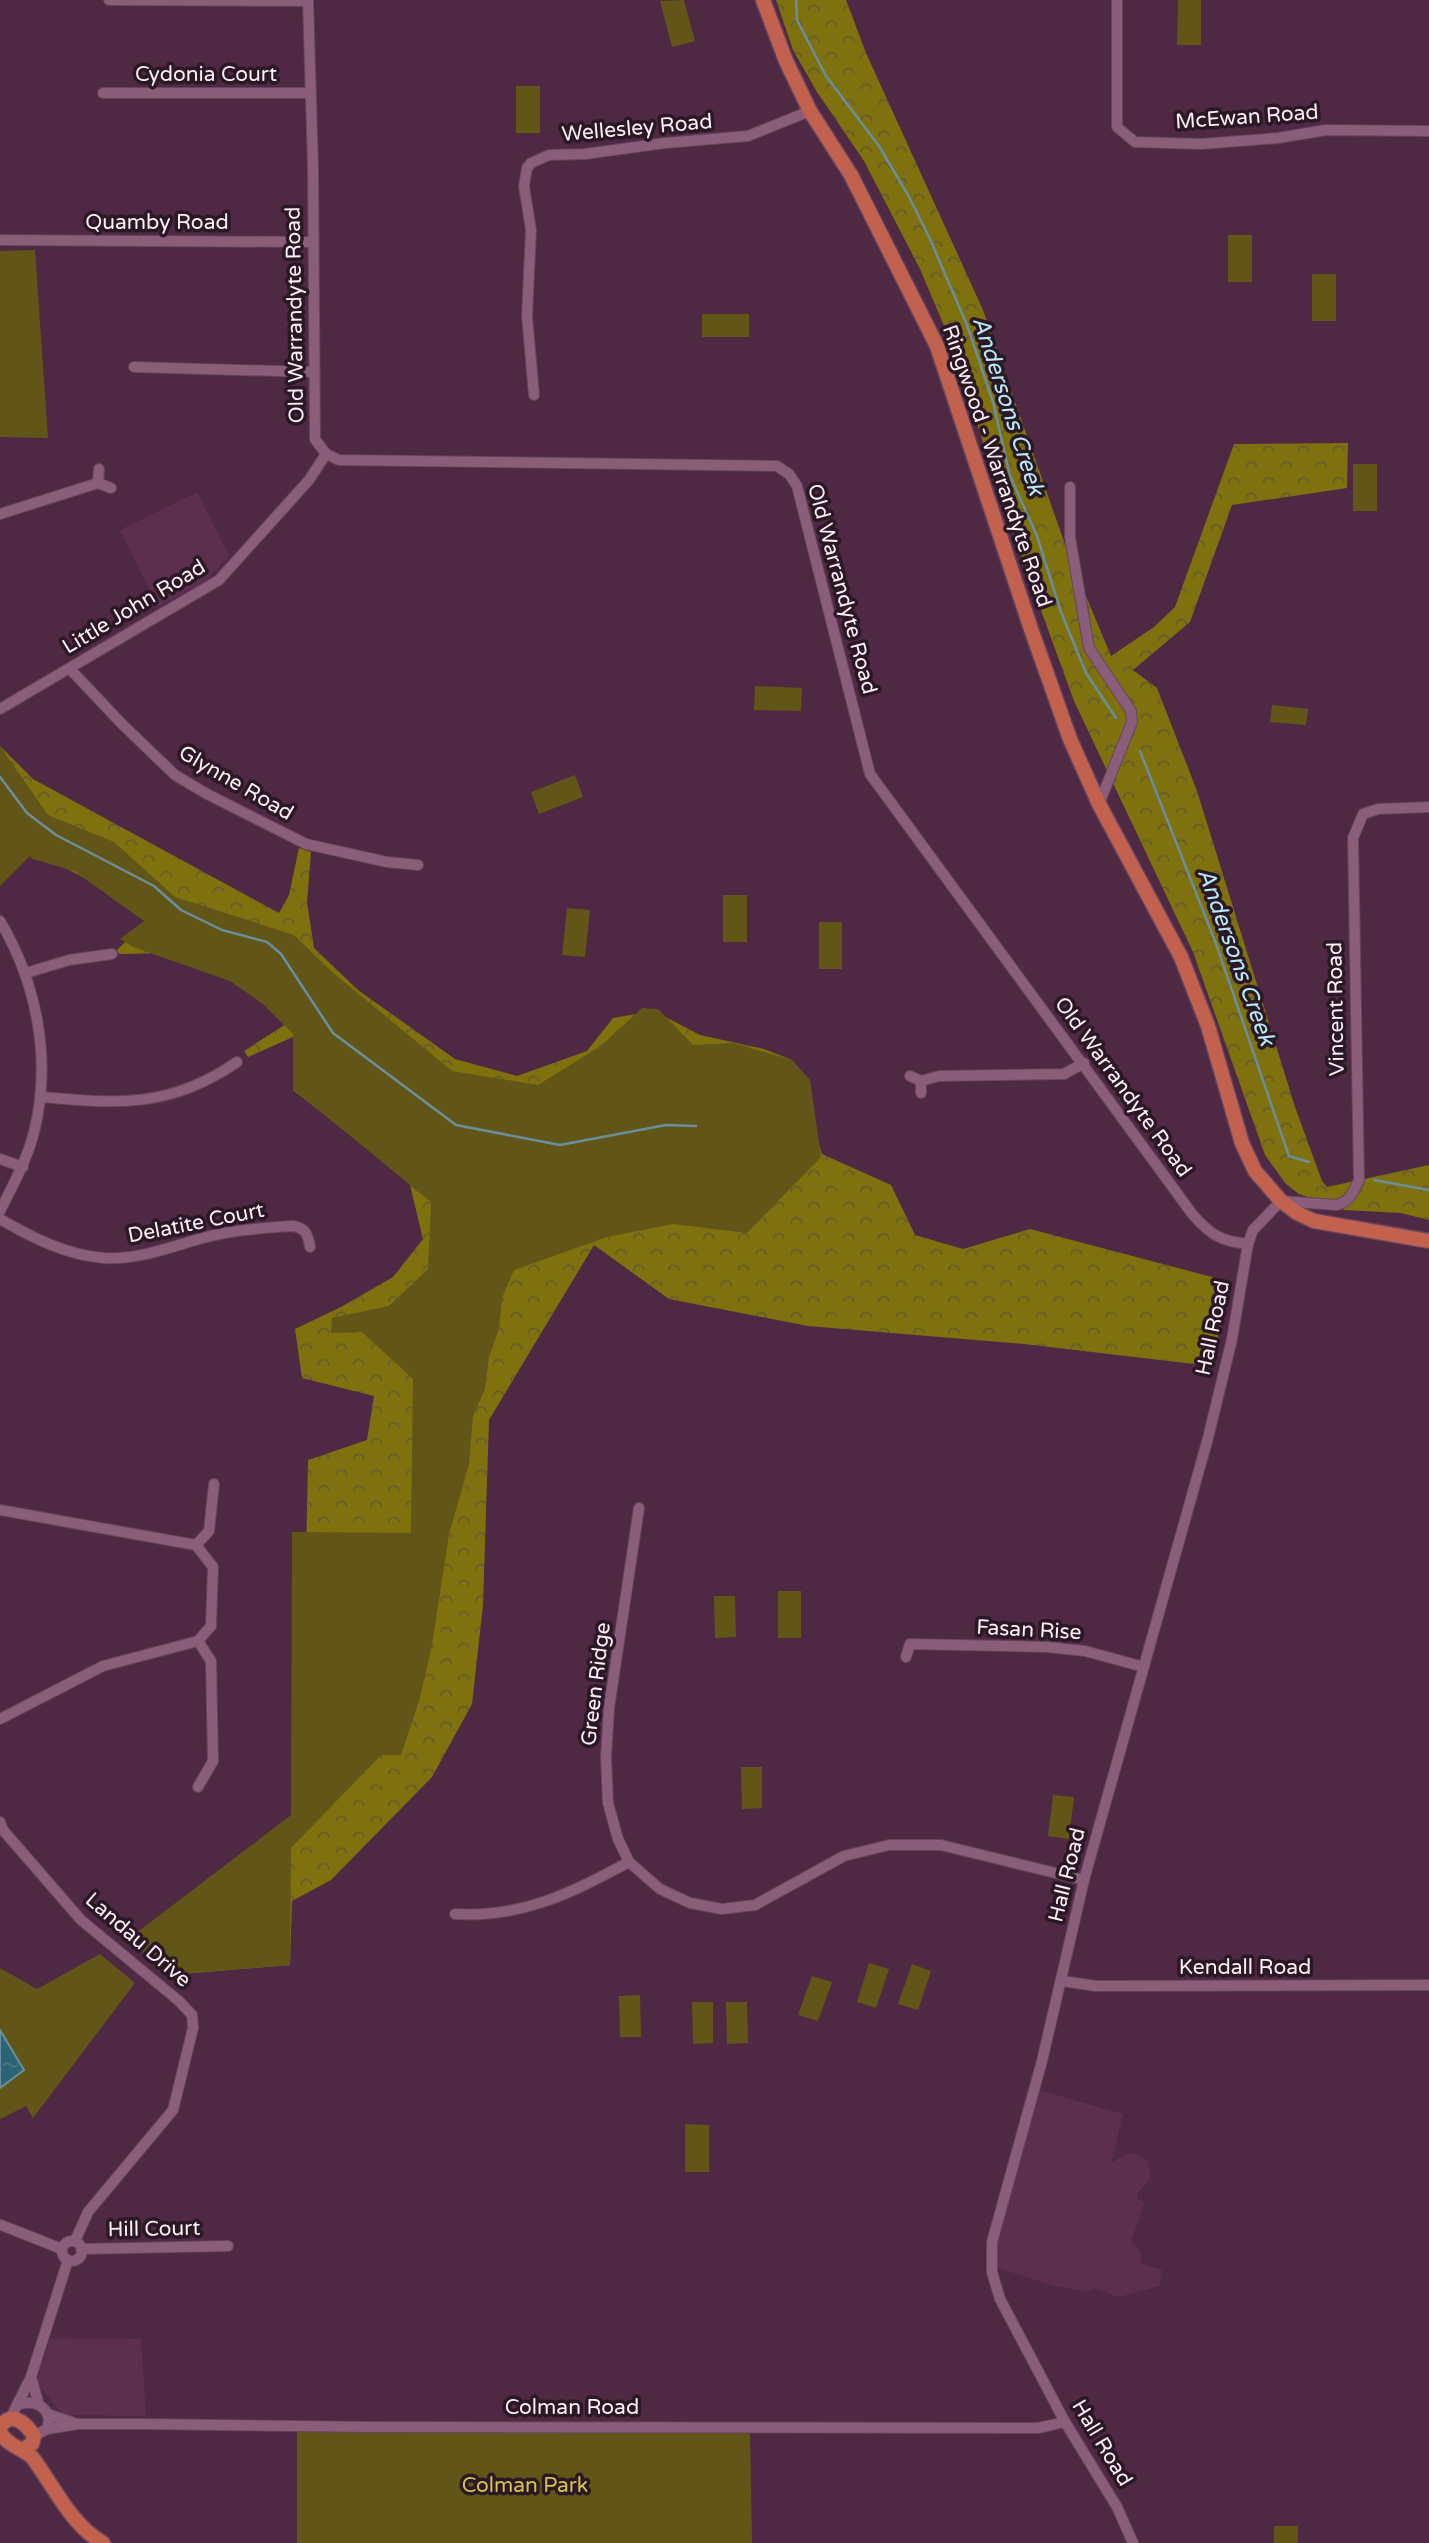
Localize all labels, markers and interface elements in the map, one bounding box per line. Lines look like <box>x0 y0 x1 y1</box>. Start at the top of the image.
street label: Cydonia Court <box>135 62 277 87</box>
street label: McEwan Road <box>1175 100 1319 134</box>
street label: Wellesley Road <box>561 109 713 147</box>
street label: Old Warrandyte Road <box>281 206 309 424</box>
street label: Quamby Road <box>85 210 229 235</box>
water label: Andersons Creek <box>966 313 1051 500</box>
street label: Ringwood - Warrandyte Road <box>937 322 1057 610</box>
street label: Old Warrandyte Road <box>802 481 882 697</box>
street label: Little John Road <box>58 554 210 660</box>
street label: Glynne Road <box>174 740 298 826</box>
water label: Andersons Creek <box>1191 865 1282 1051</box>
street label: Vincent Road <box>1322 942 1350 1076</box>
street label: Old Warrandyte Road <box>1049 992 1197 1182</box>
street label: Delatite Court <box>126 1198 266 1248</box>
street label: Hall Road <box>1191 1278 1235 1378</box>
street label: Fasan Rise <box>976 1615 1082 1645</box>
street label: Green Ridge <box>576 1621 616 1747</box>
street label: Hall Road <box>1043 1825 1091 1925</box>
street label: Landau Drive <box>80 1887 196 1993</box>
street label: Kendall Road <box>1179 1955 1311 1980</box>
street label: Hill Court <box>107 2216 201 2242</box>
street label: Colman Road <box>505 2395 639 2420</box>
street label: Hall Road <box>1066 2395 1138 2491</box>
park label: Colman Park <box>462 2473 588 2498</box>

